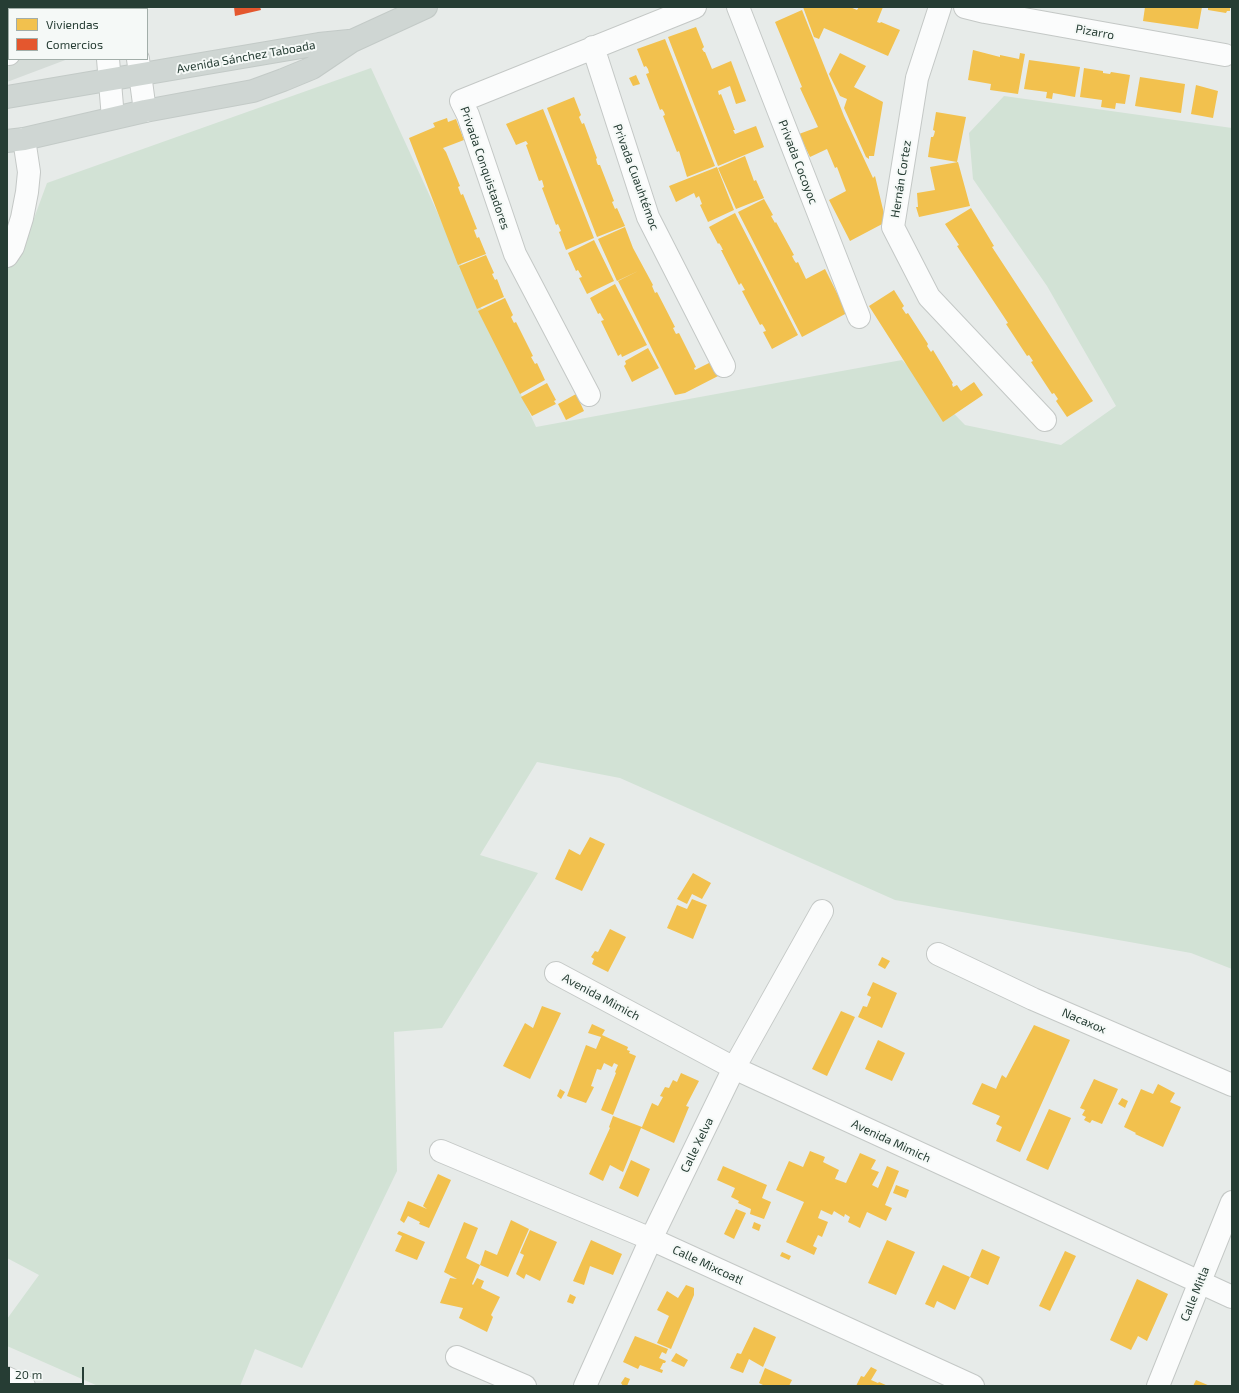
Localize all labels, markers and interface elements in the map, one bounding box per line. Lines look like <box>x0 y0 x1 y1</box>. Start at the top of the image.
legend <box>8 8 148 60</box>
text: Viviendas <box>46 17 99 31</box>
street label: Pizarro <box>1075 22 1115 42</box>
text: Comercios <box>46 37 103 51</box>
street label: Avenida Sánchez Taboada <box>176 38 316 76</box>
street label: Privada Conquistadores <box>457 105 513 231</box>
street label: Privada Cocoyoc <box>775 118 821 206</box>
street label: Privada Cuauhtémoc <box>610 122 662 232</box>
street label: Hernán Cortez <box>888 139 914 219</box>
street label: Avenida Mimich <box>560 970 642 1024</box>
street label: Nacaxox <box>1060 1005 1108 1037</box>
street label: Calle Xelva <box>677 1115 717 1175</box>
street label: Avenida Mimich <box>849 1116 933 1166</box>
street label: Calle Mixcoatl <box>670 1242 746 1288</box>
street label: Calle Mitla <box>1177 1264 1213 1324</box>
scale bar <box>10 1359 86 1385</box>
text: 20 m <box>15 1367 42 1381</box>

